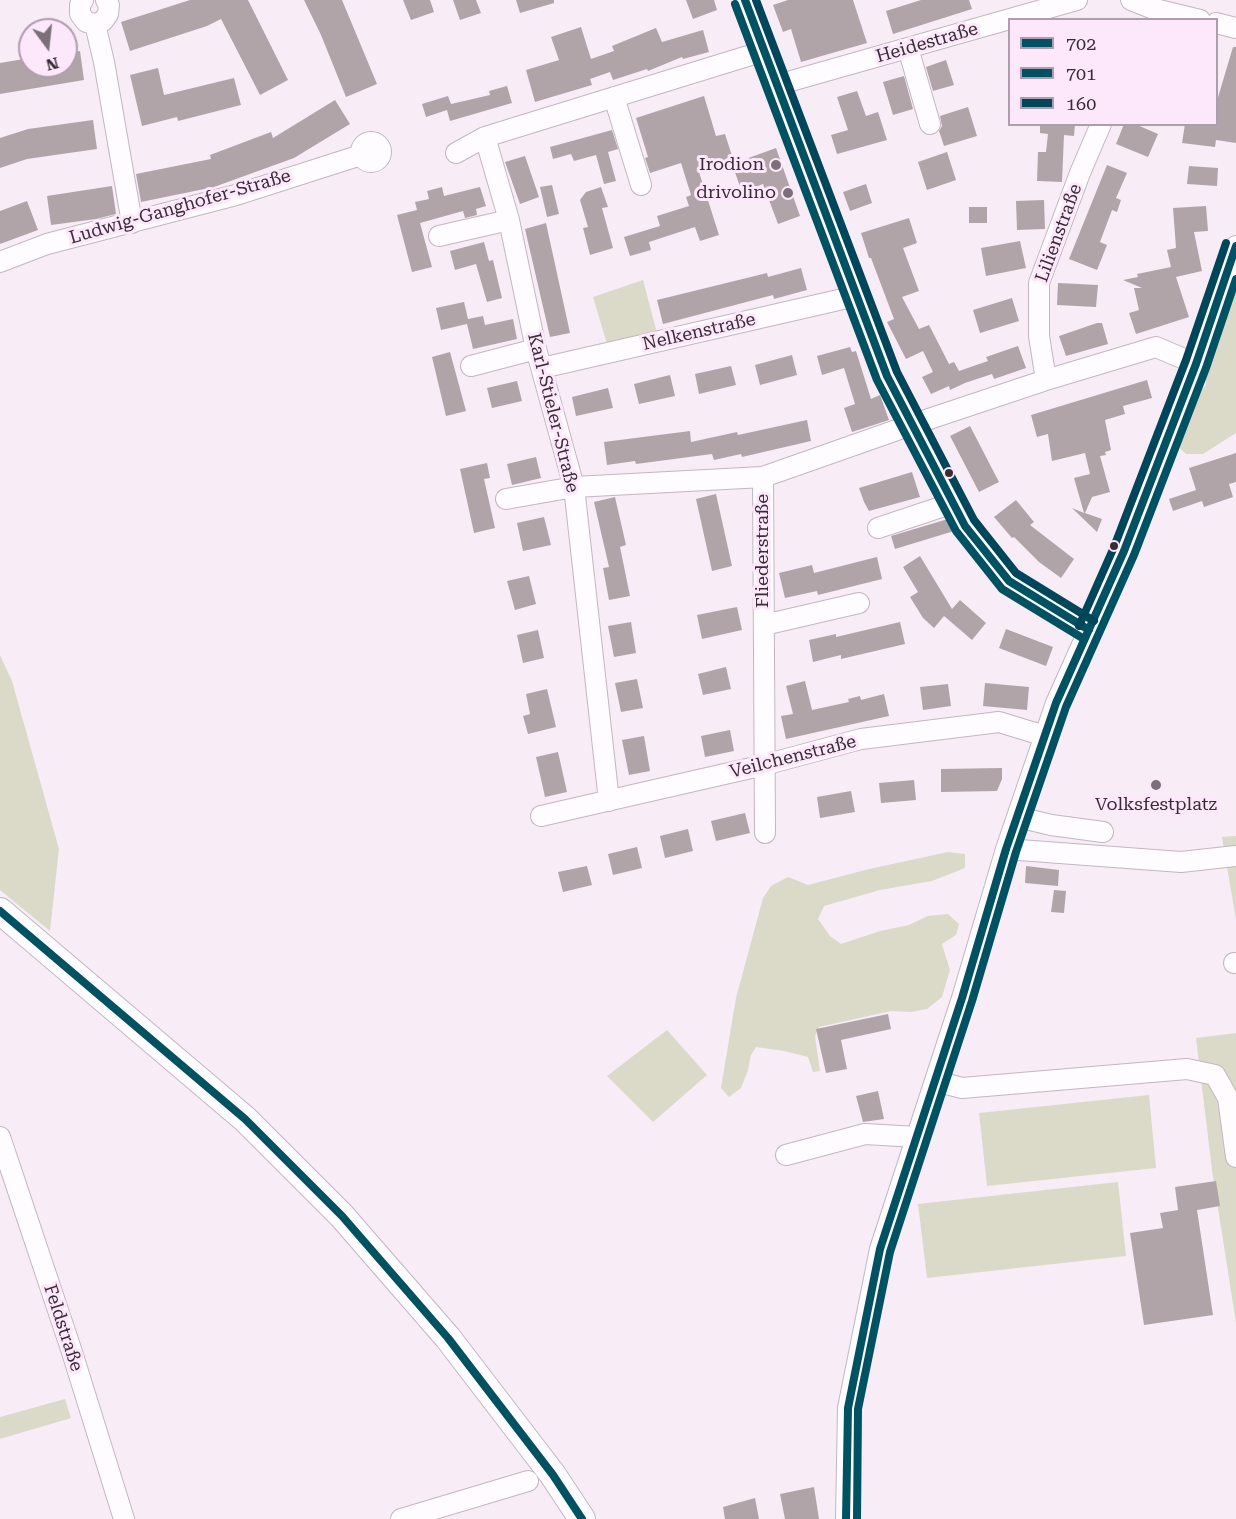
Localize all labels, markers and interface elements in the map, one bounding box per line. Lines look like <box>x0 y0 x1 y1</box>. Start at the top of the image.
north arrow <box>18 18 78 78</box>
street label: Heidestraße <box>873 18 981 68</box>
legend <box>1008 18 1218 126</box>
text: 702 <box>1066 33 1096 54</box>
text: N <box>44 53 61 75</box>
text: 701 <box>1066 63 1096 84</box>
text: 160 <box>1066 93 1096 114</box>
place label: Irodion <box>699 154 764 176</box>
marker: Irodion <box>769 158 783 172</box>
street label: Ludwig-Ganghofer-Straße <box>67 165 293 249</box>
street label: Lilienstraße <box>1031 181 1087 285</box>
place label: drivolino <box>696 182 776 204</box>
marker: drivolino <box>781 186 795 200</box>
street label: Nelkenstraße <box>640 309 758 355</box>
street label: Karl-Stieler-Straße <box>523 331 583 495</box>
unlabelled marker <box>943 467 955 479</box>
street label: Fliederstraße <box>752 494 774 608</box>
unlabelled marker <box>1108 540 1120 552</box>
street label: Veilchenstraße <box>728 731 858 783</box>
marker: Volksfestplatz <box>1149 778 1163 792</box>
place label: Volksfestplatz <box>1095 794 1217 816</box>
street label: Feldstraße <box>39 1282 87 1374</box>

